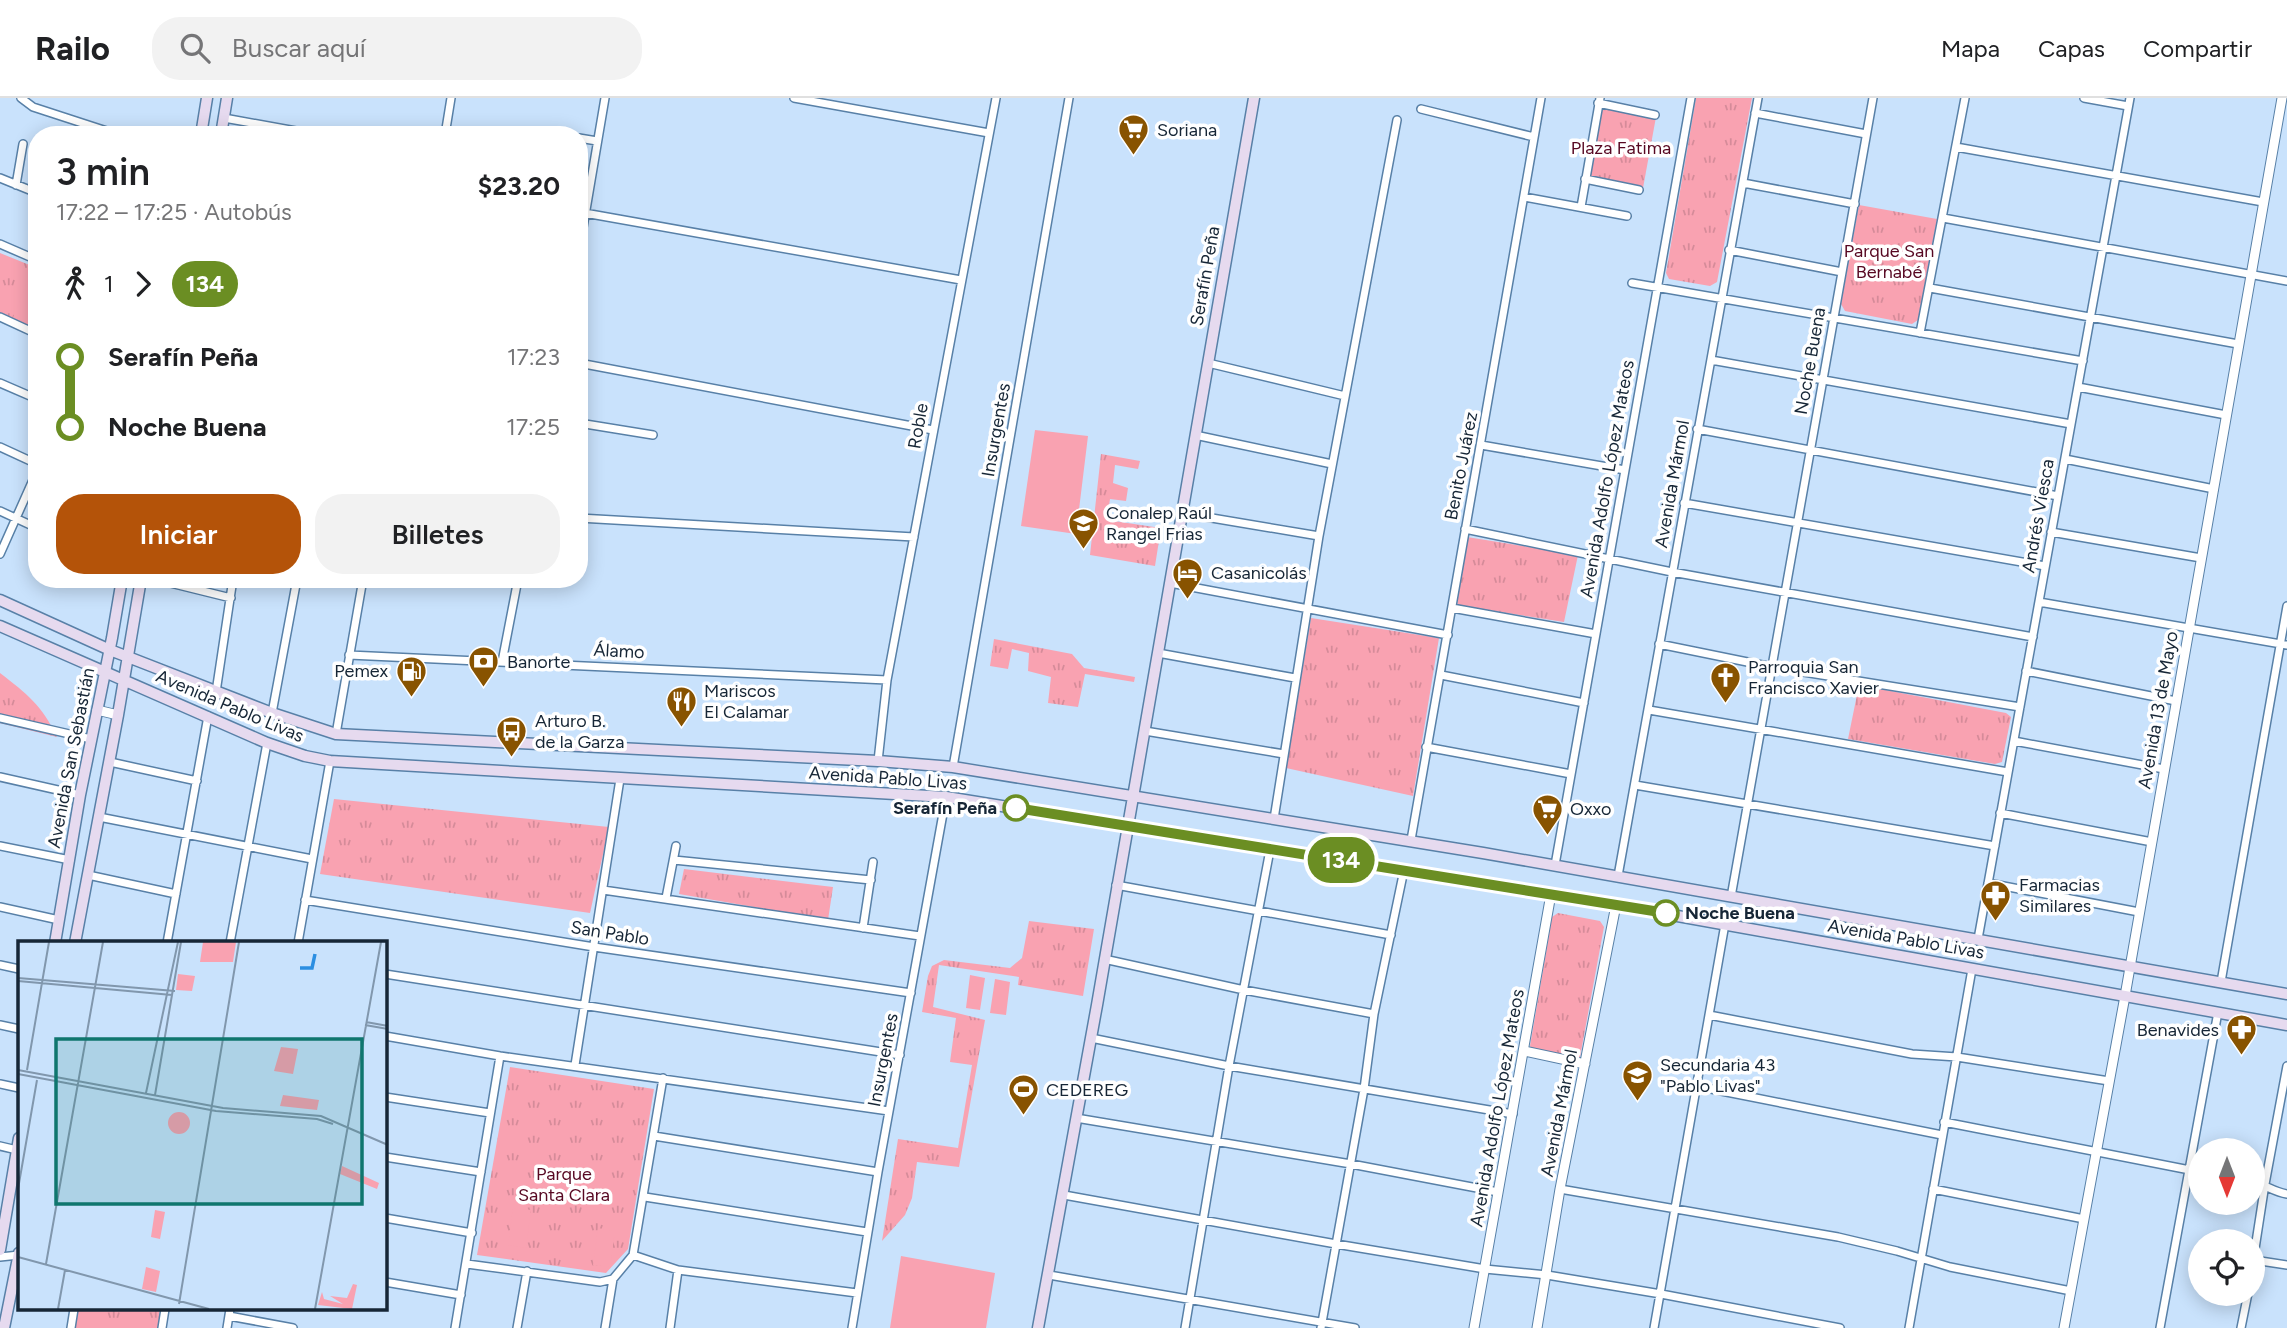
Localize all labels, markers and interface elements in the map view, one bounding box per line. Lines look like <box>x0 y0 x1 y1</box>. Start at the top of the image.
search box <box>152 17 642 80</box>
text: Railo <box>35 29 110 68</box>
icon: search <box>176 29 214 67</box>
text: Buscar aquí <box>232 32 366 64</box>
text: Mapa <box>1941 34 2000 63</box>
text: Capas <box>2038 34 2105 63</box>
text: Compartir <box>2143 34 2252 63</box>
supermarket icon: Soriana <box>1117 113 1151 157</box>
place label: Soriana <box>1157 119 1217 141</box>
park label: Plaza Fatima <box>1571 137 1671 159</box>
text: 3 min <box>56 149 150 195</box>
text: $23.20 <box>478 170 560 202</box>
text: 17:22 – 17:25 · Autobús <box>56 198 292 226</box>
street label: Serafín Peña <box>1185 224 1225 328</box>
park label: Parque San Bernabé <box>1844 240 1934 283</box>
icon: walk <box>56 265 94 303</box>
icon: forward <box>124 265 162 303</box>
text: 134 <box>186 269 224 298</box>
text: 1 <box>104 270 114 298</box>
street label: Noche Buena <box>1790 306 1830 416</box>
text: Serafín Peña <box>108 341 258 373</box>
text: 17:23 <box>507 343 560 371</box>
street label: Avenida Adolfo López Mateos <box>1575 358 1639 600</box>
street label: Insurgentes <box>977 381 1015 479</box>
street label: Roble <box>903 401 933 451</box>
street label: Benito Juárez <box>1440 410 1482 522</box>
text: Noche Buena <box>108 411 267 443</box>
text: 17:25 <box>506 413 560 441</box>
street label: Avenida Mármol <box>1650 418 1694 550</box>
street label: Andrés Viesca <box>2017 457 2059 575</box>
button: Iniciar <box>56 494 301 574</box>
button: Billetes <box>315 494 560 574</box>
place label: Conalep Raúl Rangel Frias <box>1106 502 1212 545</box>
school or university icon: Conalep Raúl Rangel Frias <box>1066 506 1100 550</box>
hotel icon: Casanicolás <box>1171 556 1205 600</box>
place label: Casanicolás <box>1211 562 1307 584</box>
street label: Avenida 13 de Mayo <box>2133 629 2183 791</box>
street label: Álamo <box>593 639 645 663</box>
bank icon: Banorte <box>467 645 501 689</box>
place label: Banorte <box>507 651 571 673</box>
fuel station icon: Pemex <box>394 654 428 698</box>
place label: Parroquia San Francisco Xavier <box>1748 656 1879 699</box>
place label: Pemex <box>334 660 388 682</box>
church icon: Parroquia San Francisco Xavier <box>1708 660 1742 704</box>
street label: Avenida Pablo Livas <box>153 665 307 747</box>
street label: Avenida San Sebastián <box>43 666 99 850</box>
place label: Mariscos El Calamar <box>704 680 789 723</box>
restaurant icon: Mariscos El Calamar <box>664 684 698 728</box>
place label: Arturo B. de la Garza <box>535 710 624 753</box>
bus stop icon: Arturo B. de la Garza <box>495 714 529 758</box>
street label: Avenida Pablo Livas <box>808 762 968 794</box>
supermarket icon: Oxxo <box>1530 792 1564 836</box>
marker: Serafín Peña <box>1003 795 1029 821</box>
place label: Serafín Peña <box>893 797 997 819</box>
place label: Oxxo <box>1570 798 1611 820</box>
line badge: 134 <box>1301 837 1381 883</box>
text: 134 <box>1322 845 1360 874</box>
place label: Farmacias Similares <box>2019 874 2100 917</box>
pharmacy icon: Farmacias Similares <box>1979 878 2013 922</box>
marker: Noche Buena <box>1653 900 1679 926</box>
place label: Noche Buena <box>1685 902 1795 924</box>
street label: Avenida Pablo Livas <box>1826 914 1986 964</box>
street label: San Pablo <box>569 916 651 950</box>
inset map <box>18 941 387 1310</box>
street label: Avenida Adolfo López Mateos <box>1465 987 1529 1229</box>
street label: Insurgentes <box>863 1011 903 1109</box>
pharmacy icon: Benavides <box>2225 1013 2259 1057</box>
place label: Benavides <box>2137 1019 2219 1041</box>
street label: Avenida Mármol <box>1536 1047 1582 1179</box>
place label: Secundaria 43 "Pablo Livas" <box>1660 1054 1775 1097</box>
school or university icon: Secundaria 43 "Pablo Livas" <box>1620 1058 1654 1102</box>
sports icon: CEDEREG <box>1006 1073 1040 1117</box>
place label: CEDEREG <box>1046 1079 1129 1101</box>
north arrow <box>2188 1138 2264 1214</box>
map controls <box>2188 1138 2265 1306</box>
park label: Parque Santa Clara <box>518 1163 610 1206</box>
button: locate <box>2188 1229 2265 1306</box>

